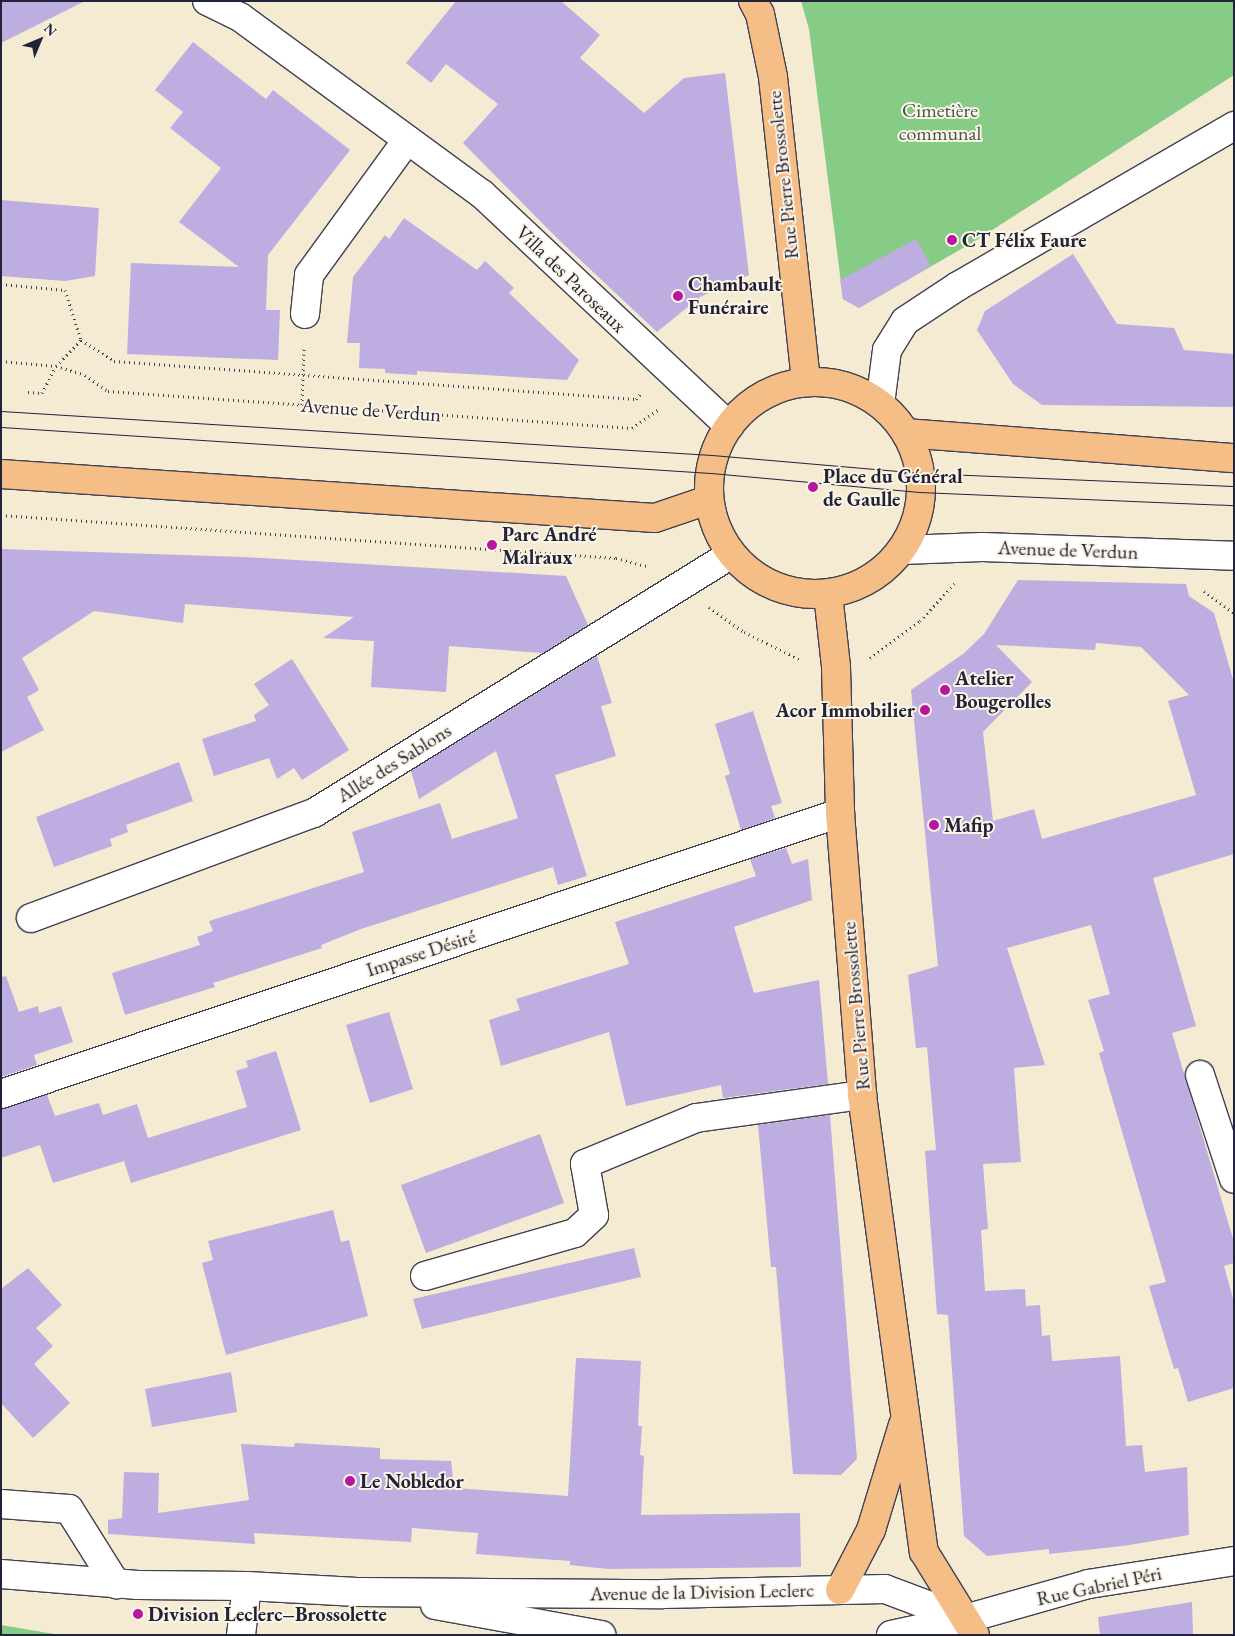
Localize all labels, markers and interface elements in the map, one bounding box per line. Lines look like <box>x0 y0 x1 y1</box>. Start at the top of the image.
north arrow <box>15 15 65 65</box>
text: N <box>40 19 61 40</box>
street label: Rue Pierre Brossolette <box>762 90 804 260</box>
park label: Cimetière communal <box>899 98 981 145</box>
street label: Villa des Paroseaux <box>511 220 631 338</box>
place label: CT Félix Faure <box>962 228 1087 252</box>
marker: CT Félix Faure <box>946 234 958 246</box>
place label: Chambault Funéraire <box>688 272 781 319</box>
marker: Chambault Funéraire <box>672 290 684 302</box>
street label: Avenue de Verdun <box>300 393 442 427</box>
place label: Place du Général de Gaulle <box>823 464 963 511</box>
marker: Place du Général de Gaulle <box>807 481 819 493</box>
place label: Parc André Malraux <box>502 522 597 569</box>
street label: Avenue de Verdun <box>997 536 1139 564</box>
marker: Parc André Malraux <box>486 539 498 551</box>
place label: Atelier Bougerolles <box>955 666 1051 713</box>
marker: Atelier Bougerolles <box>939 684 951 696</box>
place label: Acor Immobilier <box>776 698 915 722</box>
marker: Acor Immobilier <box>919 704 931 716</box>
street label: Allée des Sablons <box>332 718 456 808</box>
place label: Mafip <box>944 813 994 837</box>
marker: Mafip <box>928 819 940 831</box>
street label: Rue Pierre Brossolette <box>837 921 875 1091</box>
street label: Impasse Désiré <box>363 924 479 982</box>
place label: Le Nobledor <box>360 1469 464 1493</box>
marker: Le Nobledor <box>344 1475 356 1487</box>
street label: Rue Gabriel Péri <box>1034 1561 1164 1611</box>
street label: Avenue de la Division Leclerc <box>590 1578 814 1606</box>
place label: Division Leclerc–Brossolette <box>148 1602 387 1626</box>
marker: Division Leclerc–Brossolette <box>132 1608 144 1620</box>

